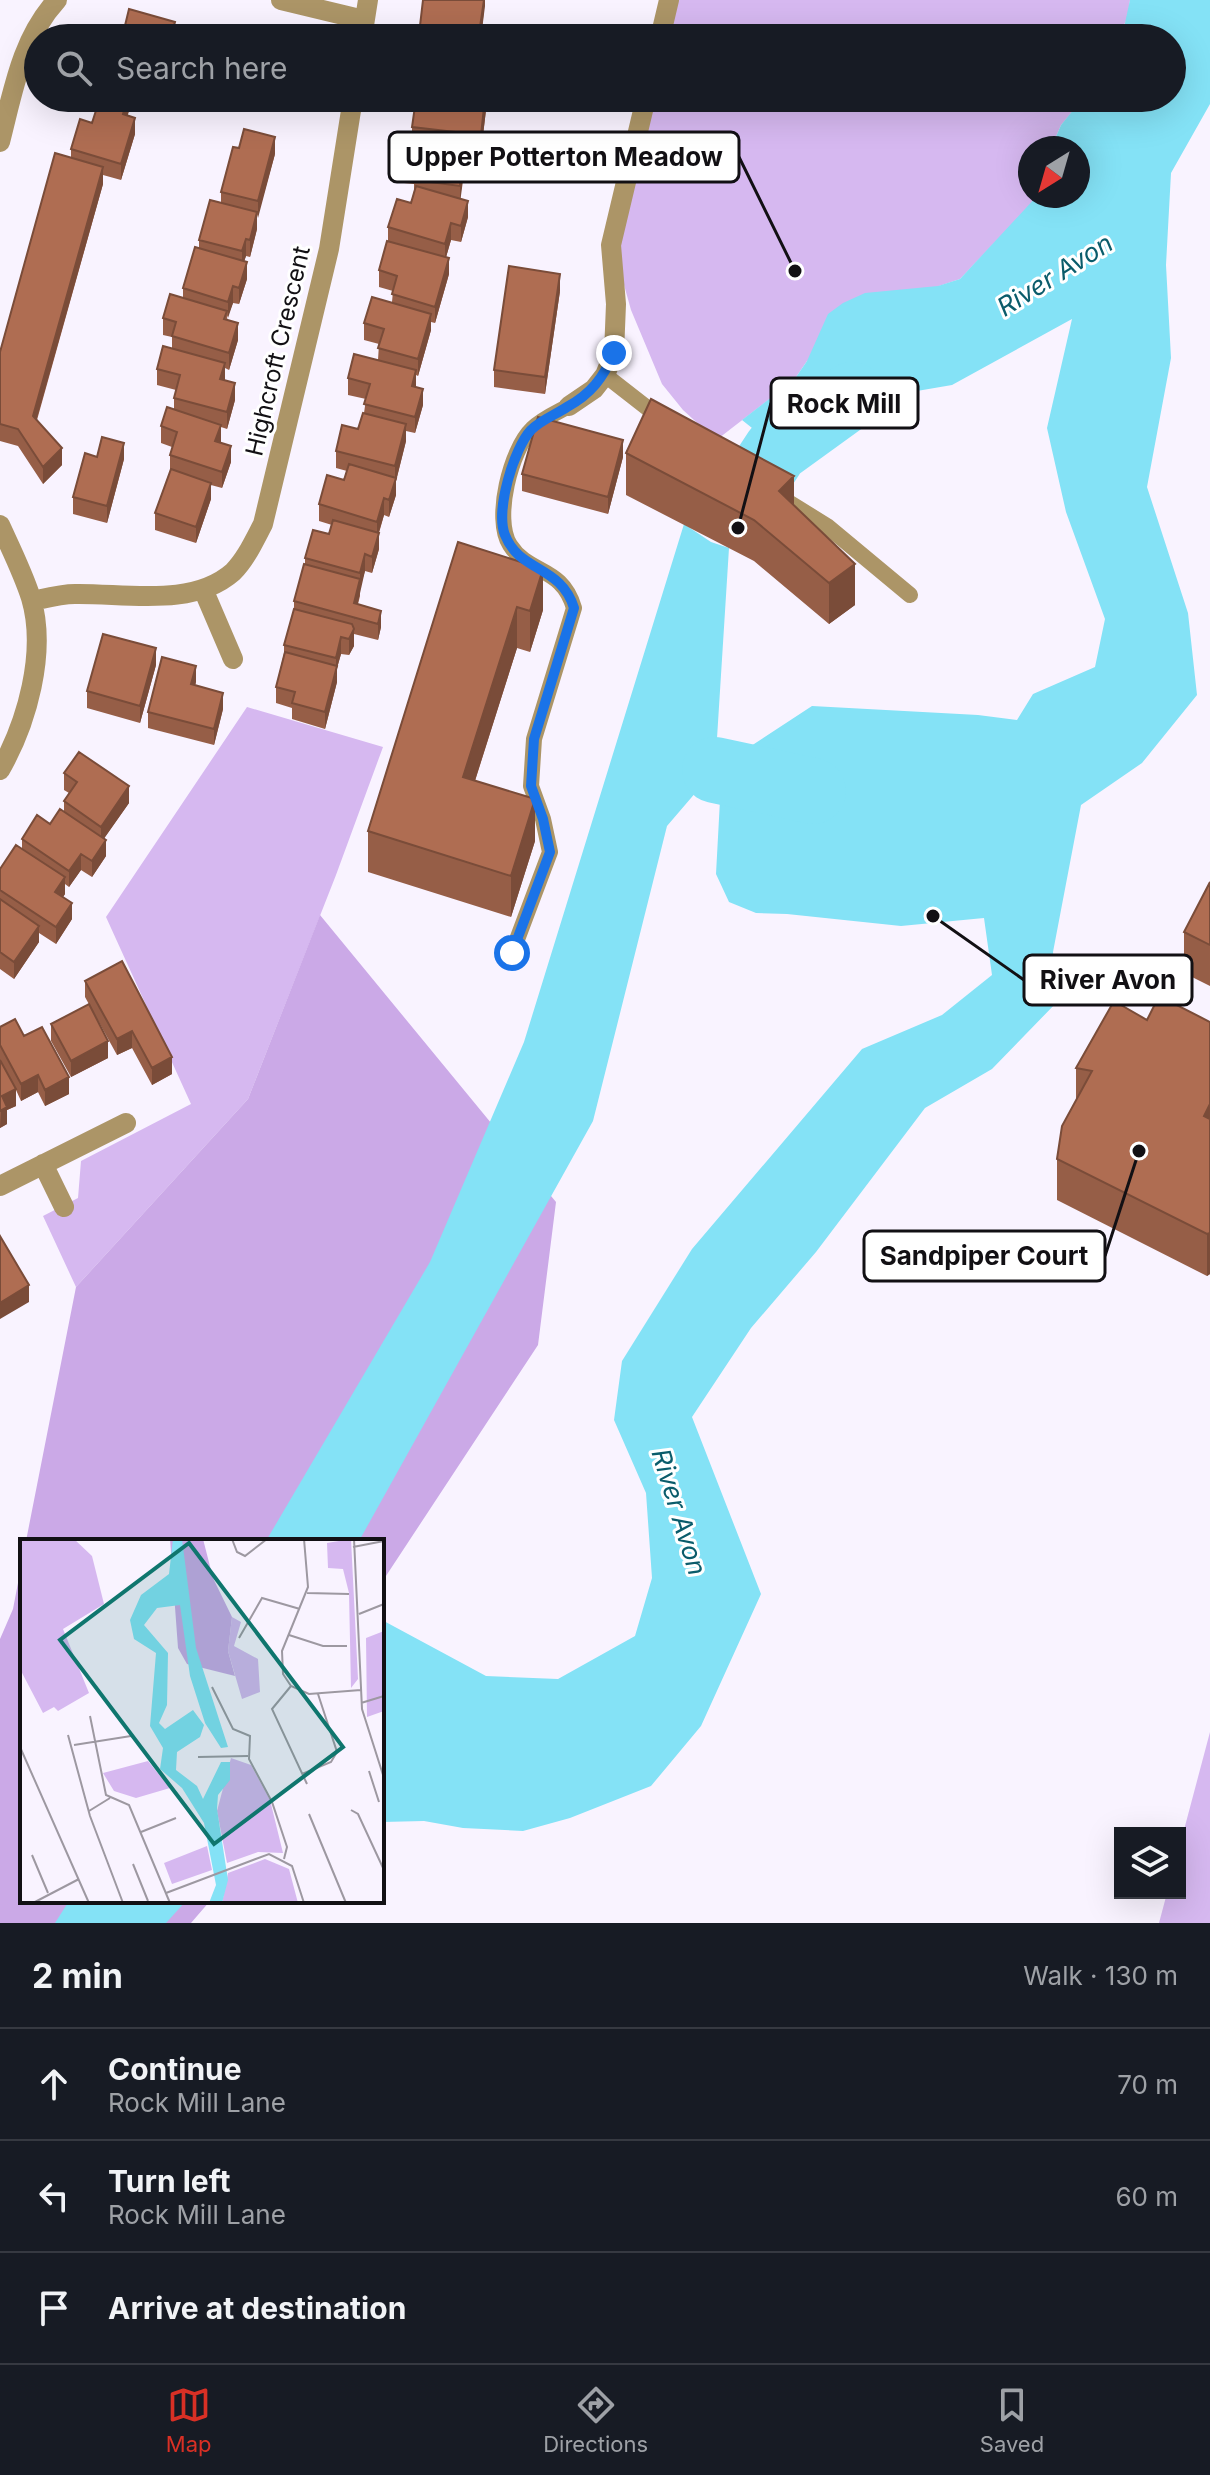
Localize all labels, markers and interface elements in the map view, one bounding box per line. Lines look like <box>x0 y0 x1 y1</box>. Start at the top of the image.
search box <box>24 24 1186 112</box>
icon: search <box>52 46 96 90</box>
text: Search here <box>116 50 288 86</box>
callout: Upper Potterton Meadow <box>389 132 739 182</box>
north arrow <box>1018 136 1090 208</box>
text: Upper Potterton Meadow <box>405 141 723 172</box>
water label: River Avon <box>991 227 1118 322</box>
street label: Highcroft Crescent <box>239 243 316 459</box>
route end <box>596 335 632 371</box>
callout: Rock Mill <box>771 378 918 428</box>
text: Rock Mill <box>787 388 901 419</box>
route start <box>494 935 530 971</box>
callout: River Avon <box>1024 955 1192 1005</box>
text: River Avon <box>1040 964 1176 995</box>
callout: Sandpiper Court <box>864 1231 1105 1281</box>
text: Sandpiper Court <box>880 1240 1089 1271</box>
water label: River Avon <box>646 1445 713 1579</box>
inset map <box>20 1539 384 1903</box>
map controls <box>1114 1827 1186 1899</box>
button: layers <box>1114 1827 1186 1899</box>
text: 2 min <box>32 1955 123 1996</box>
text: Walk · 130 m <box>1023 1960 1178 1991</box>
text: Continue <box>108 2051 242 2087</box>
icon: ahead <box>32 2062 76 2106</box>
text: 70 m <box>1117 2069 1178 2100</box>
text: Rock Mill Lane <box>108 2087 286 2118</box>
text: Turn left <box>108 2163 230 2199</box>
icon: left <box>32 2174 76 2218</box>
text: 60 m <box>1115 2181 1178 2212</box>
text: Rock Mill Lane <box>108 2199 286 2230</box>
icon: arrive <box>32 2286 76 2330</box>
text: Arrive at destination <box>108 2290 406 2326</box>
tab: Map <box>166 2383 212 2457</box>
tab: Directions <box>543 2383 648 2457</box>
tab: Saved <box>980 2383 1044 2457</box>

